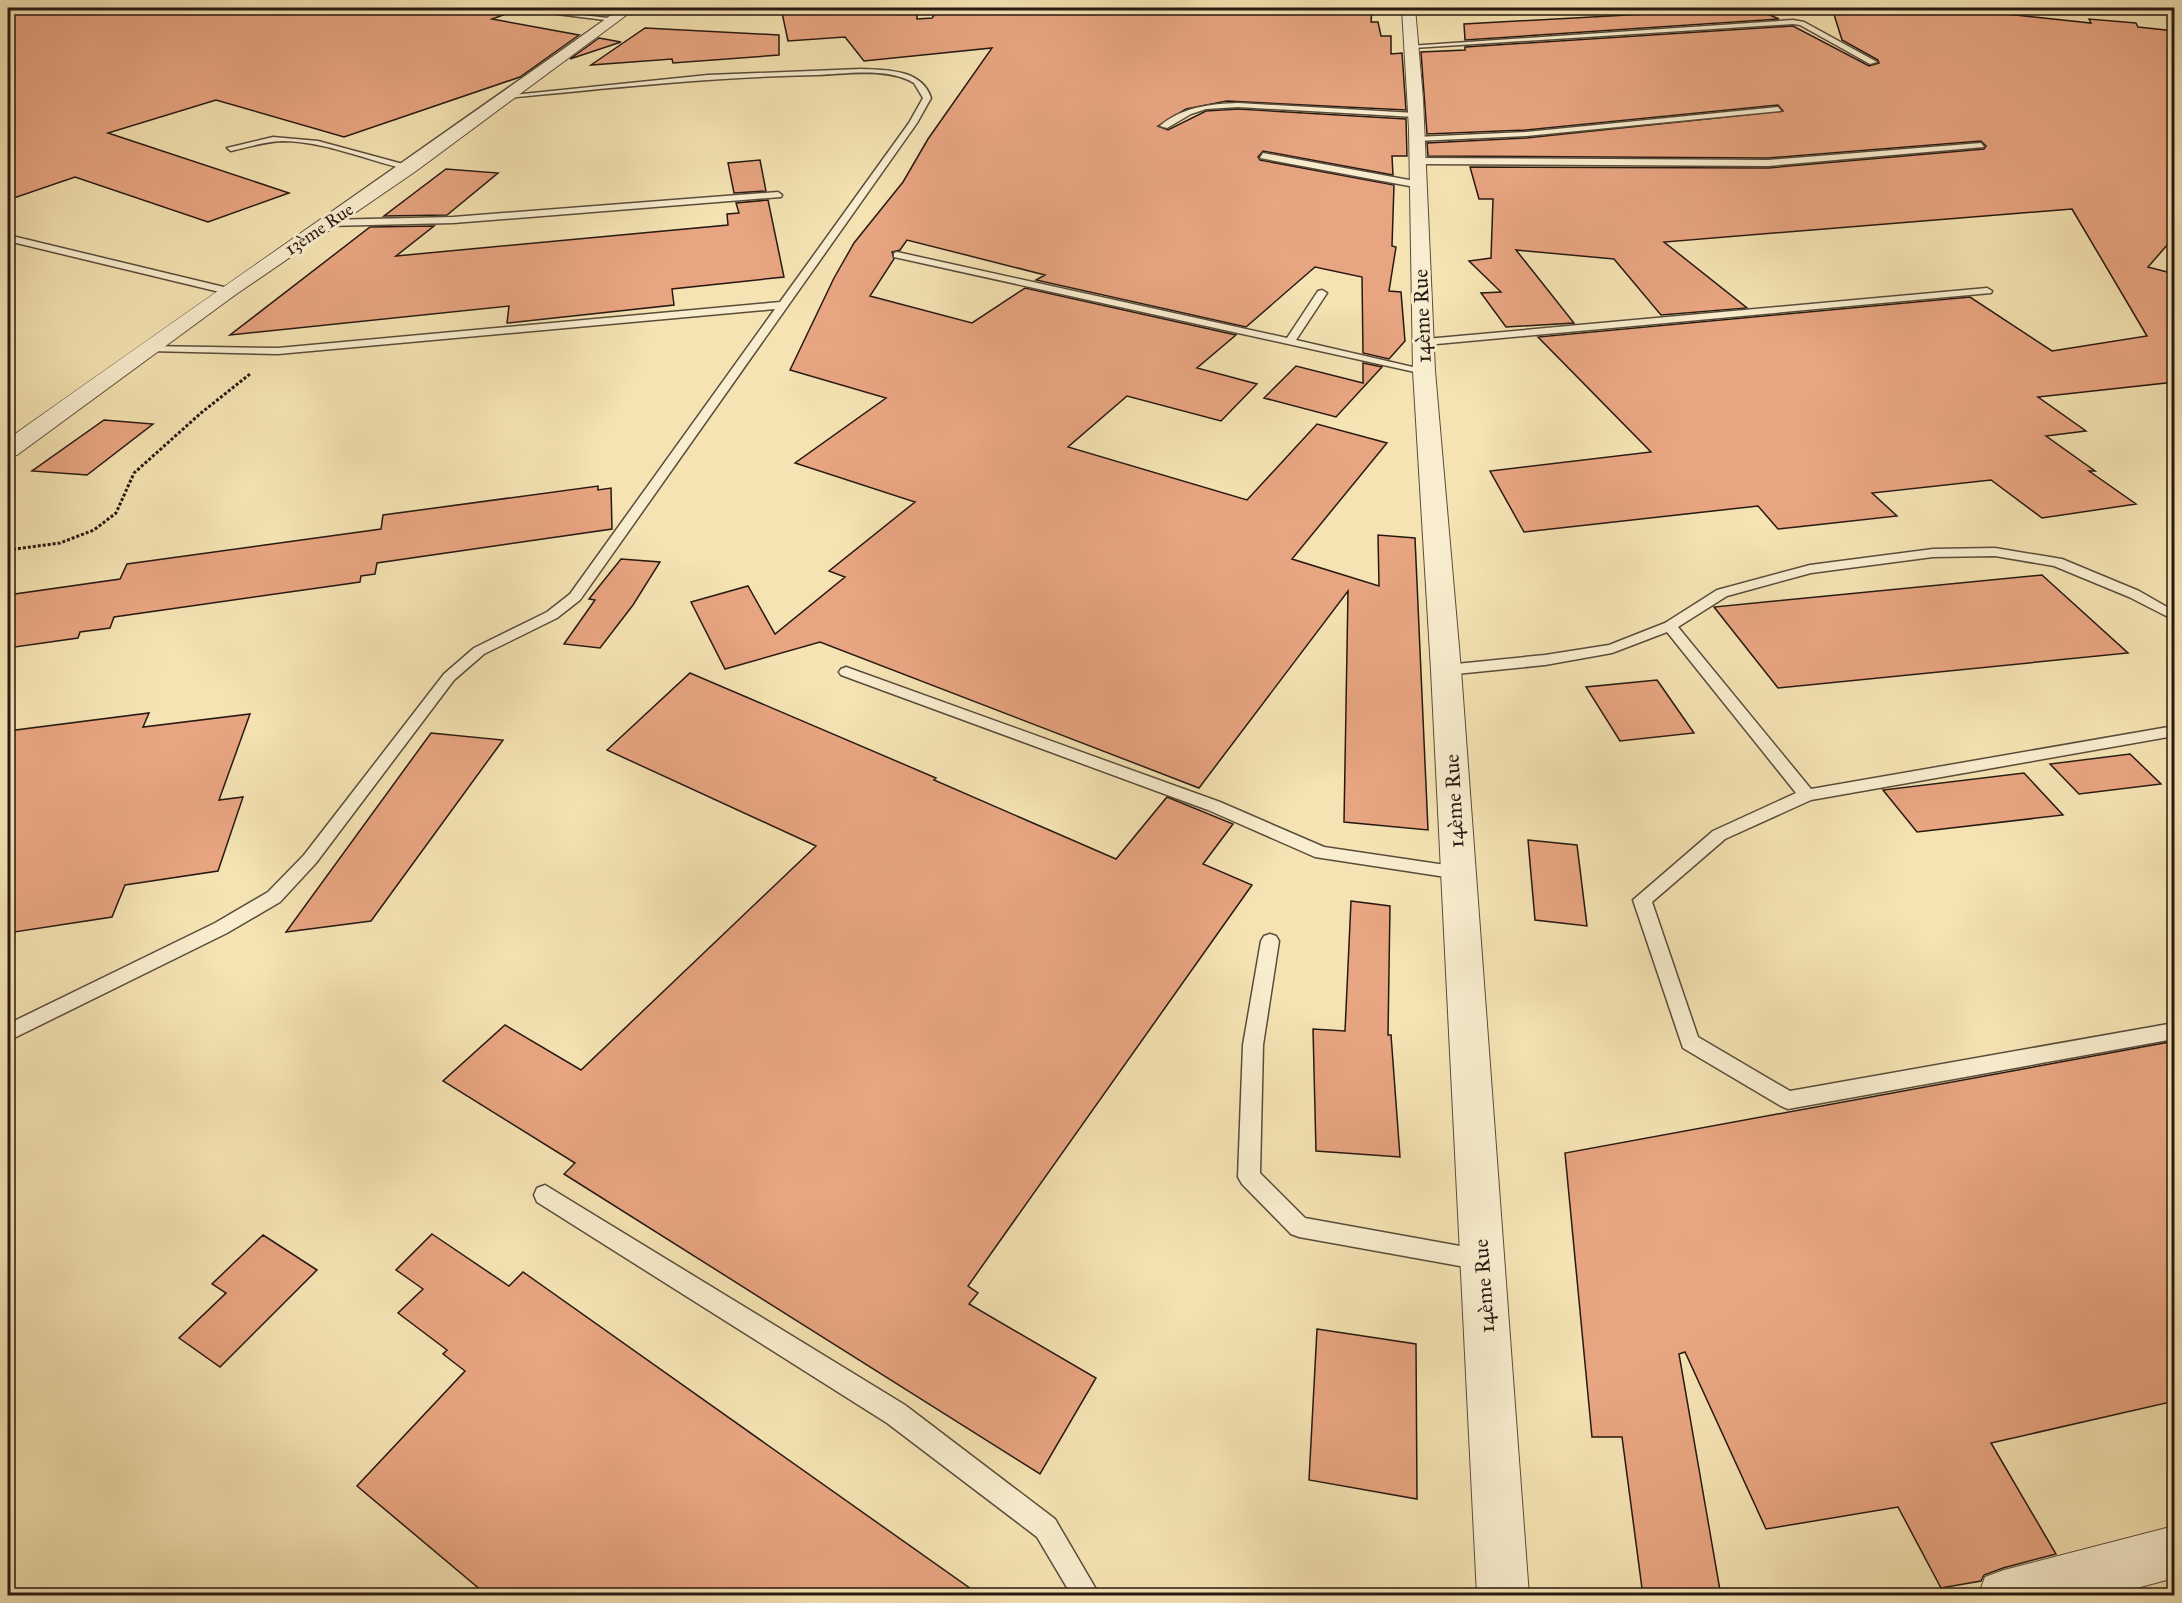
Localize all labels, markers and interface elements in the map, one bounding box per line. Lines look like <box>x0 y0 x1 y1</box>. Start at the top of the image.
street label: 13ème Rue <box>281 198 357 260</box>
street label: 14ème Rue <box>1407 268 1437 363</box>
street label: 14ème Rue <box>1439 753 1469 849</box>
street label: 14ème Rue <box>1468 1238 1500 1334</box>

